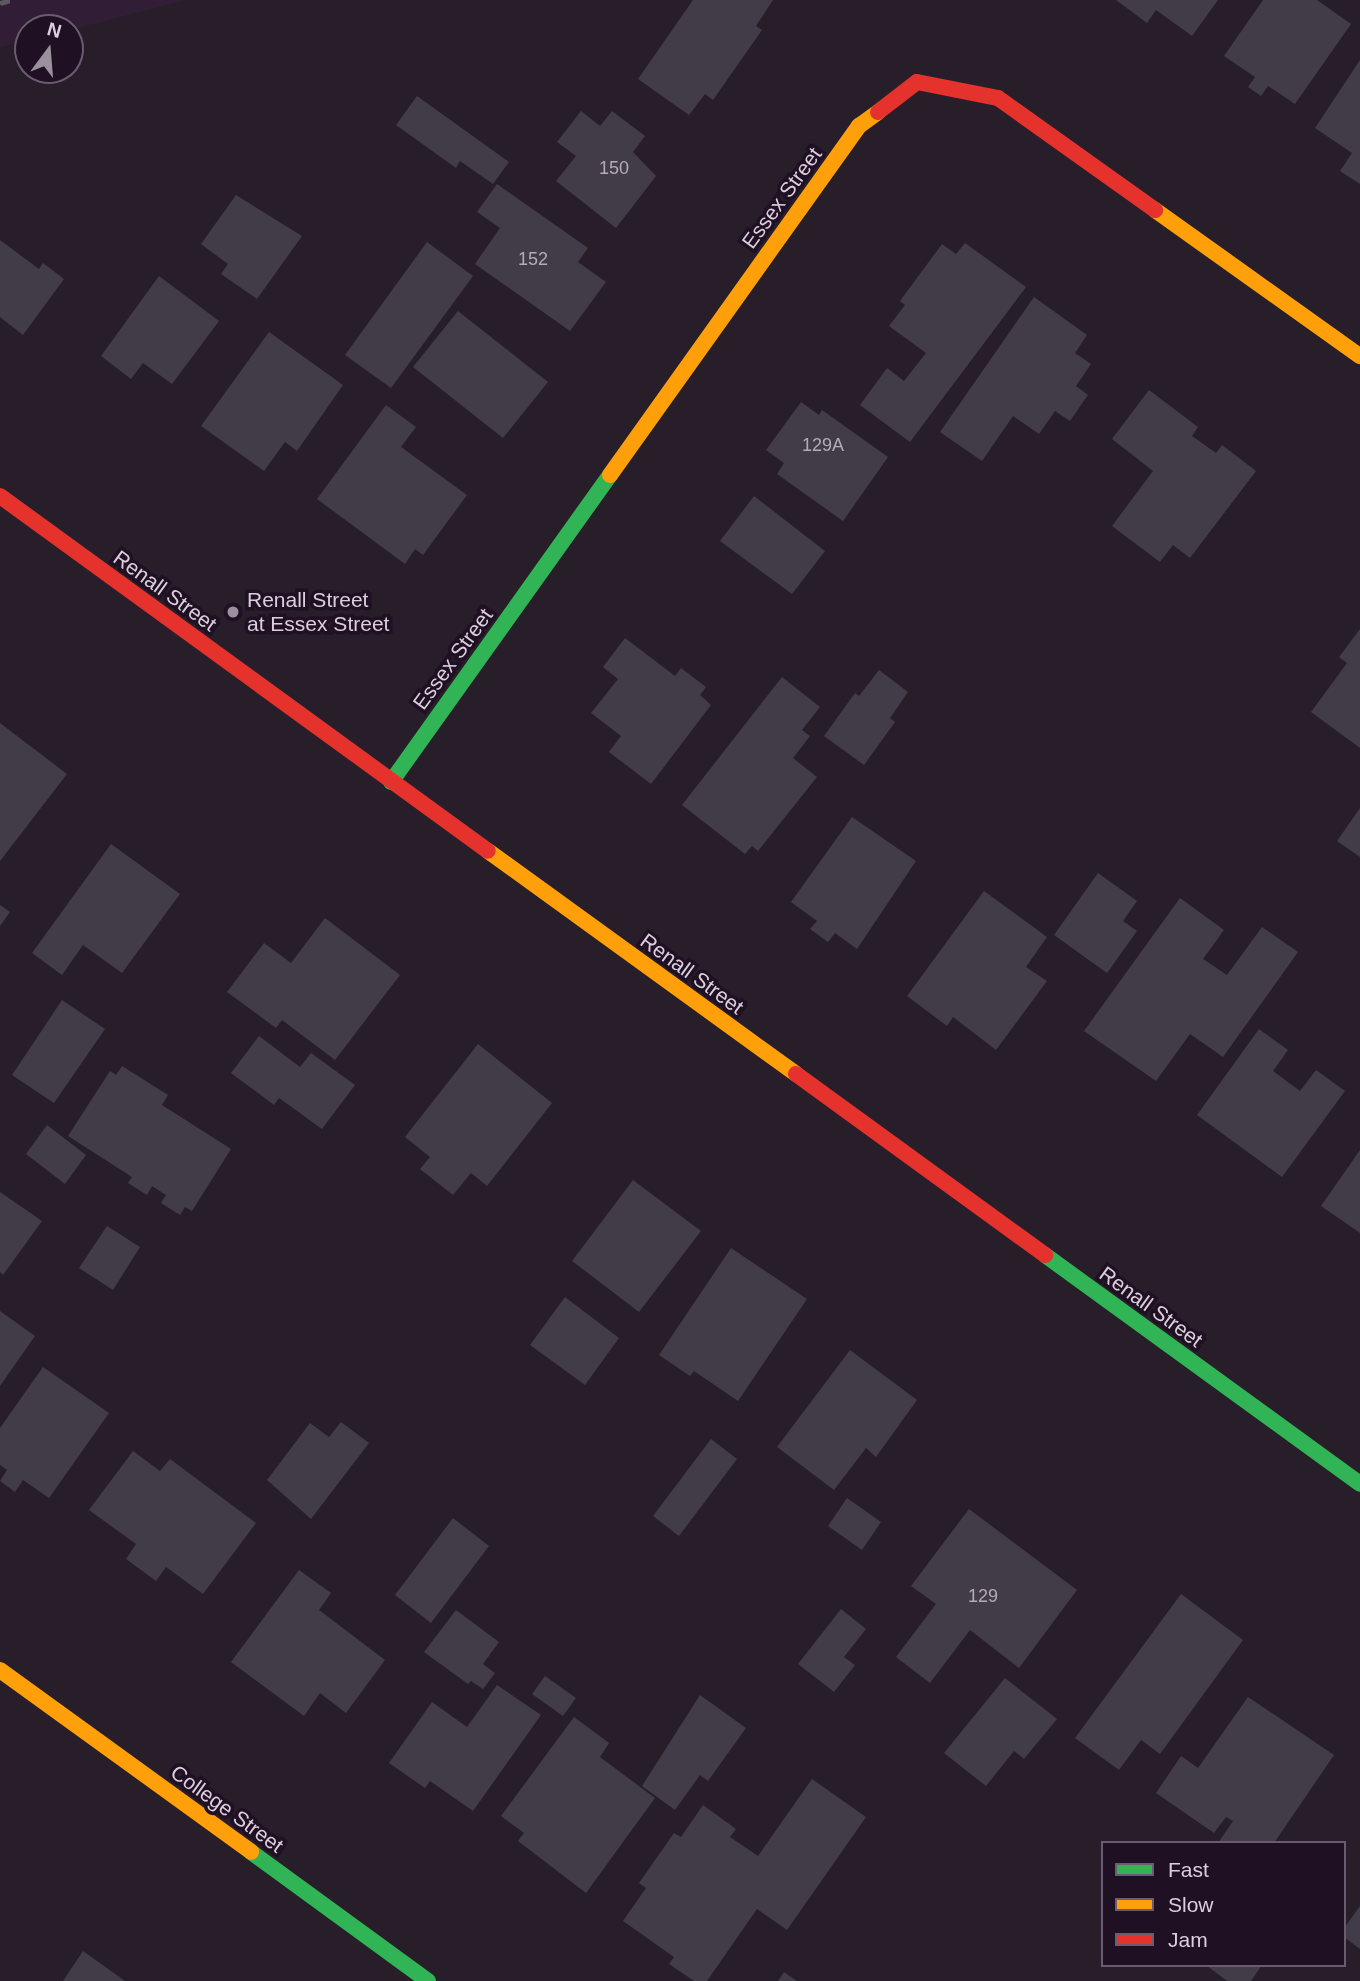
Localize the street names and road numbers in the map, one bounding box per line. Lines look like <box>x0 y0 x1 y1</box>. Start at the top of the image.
street label: Essex Street <box>737 142 827 254</box>
street label: Renall Street <box>108 545 222 637</box>
street label: Essex Street <box>408 603 498 715</box>
street label: Renall Street <box>635 928 749 1020</box>
street label: Renall Street <box>1094 1261 1208 1353</box>
street label: College Street <box>166 1760 288 1858</box>

